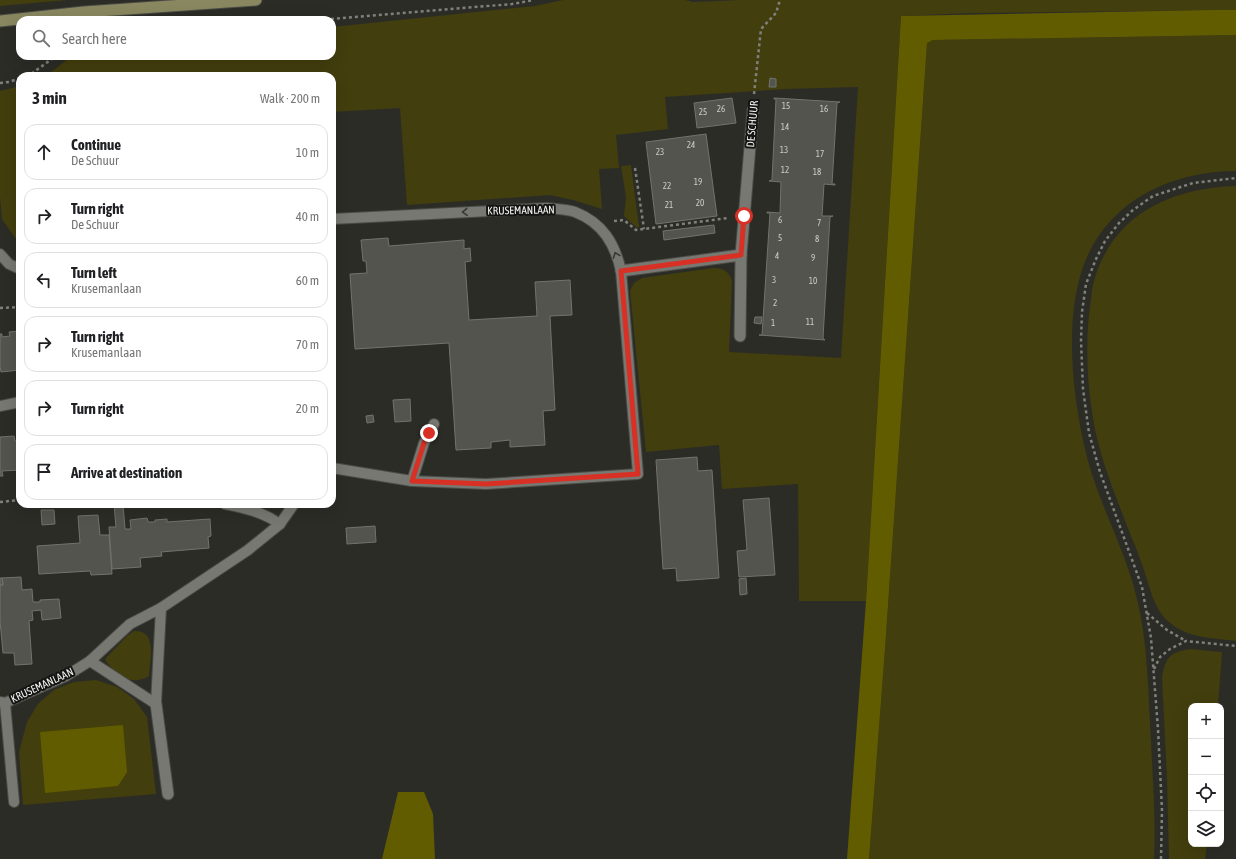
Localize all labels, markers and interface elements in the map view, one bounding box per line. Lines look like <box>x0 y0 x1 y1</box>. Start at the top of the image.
search box <box>16 16 336 60</box>
icon: search <box>30 27 52 49</box>
text: Search here <box>62 30 127 47</box>
text: 3 min <box>32 88 67 108</box>
text: Walk · 200 m <box>260 91 320 106</box>
street label: DE SCHUUR <box>744 100 760 148</box>
house number: 15 <box>782 101 790 111</box>
house number: 26 <box>717 104 725 114</box>
house number: 16 <box>820 104 828 114</box>
house number: 25 <box>699 107 707 117</box>
house number: 14 <box>781 122 789 132</box>
text: Continue <box>71 136 121 153</box>
house number: 24 <box>687 140 695 150</box>
icon: ahead <box>33 141 55 163</box>
text: 10 m <box>296 145 319 160</box>
house number: 13 <box>780 145 788 155</box>
house number: 23 <box>656 147 664 157</box>
house number: 17 <box>816 149 824 159</box>
text: De Schuur <box>71 153 119 168</box>
house number: 12 <box>781 165 789 175</box>
house number: 18 <box>813 167 821 177</box>
house number: 19 <box>694 177 702 187</box>
house number: 22 <box>663 181 671 191</box>
house number: 20 <box>696 198 704 208</box>
text: Turn right <box>71 200 124 217</box>
house number: 21 <box>665 200 673 210</box>
street label: KRUSEMANLAAN <box>487 203 555 217</box>
icon: right <box>33 205 55 227</box>
one-way arrow <box>462 207 468 216</box>
route start <box>735 207 753 225</box>
text: 40 m <box>296 209 319 224</box>
house number: 6 <box>778 215 782 225</box>
text: De Schuur <box>71 217 119 232</box>
house number: 7 <box>817 218 821 228</box>
house number: 5 <box>778 233 782 243</box>
house number: 8 <box>815 234 819 244</box>
one-way arrow <box>613 251 621 258</box>
house number: 4 <box>775 251 779 261</box>
house number: 9 <box>811 253 815 263</box>
text: Turn left <box>71 264 117 281</box>
icon: left <box>33 269 55 291</box>
text: 60 m <box>296 273 319 288</box>
house number: 3 <box>772 275 776 285</box>
house number: 10 <box>809 276 817 286</box>
text: Krusemanlaan <box>71 281 142 296</box>
house number: 2 <box>773 298 777 308</box>
house number: 11 <box>806 317 814 327</box>
house number: 1 <box>771 318 775 328</box>
text: Turn right <box>71 328 124 345</box>
icon: right <box>33 333 55 355</box>
text: 70 m <box>296 337 319 352</box>
text: Krusemanlaan <box>71 345 142 360</box>
icon: right <box>33 397 55 419</box>
text: Turn right <box>71 400 124 417</box>
text: 20 m <box>296 401 319 416</box>
route end <box>420 424 438 442</box>
icon: arrive <box>33 461 55 483</box>
text: Arrive at destination <box>71 464 182 481</box>
street label: KRUSEMANLAAN <box>9 665 75 705</box>
map controls <box>1188 703 1224 847</box>
button: + <box>1188 703 1224 739</box>
button: − <box>1188 739 1224 775</box>
button: locate <box>1188 775 1224 811</box>
button: layers <box>1188 811 1224 847</box>

